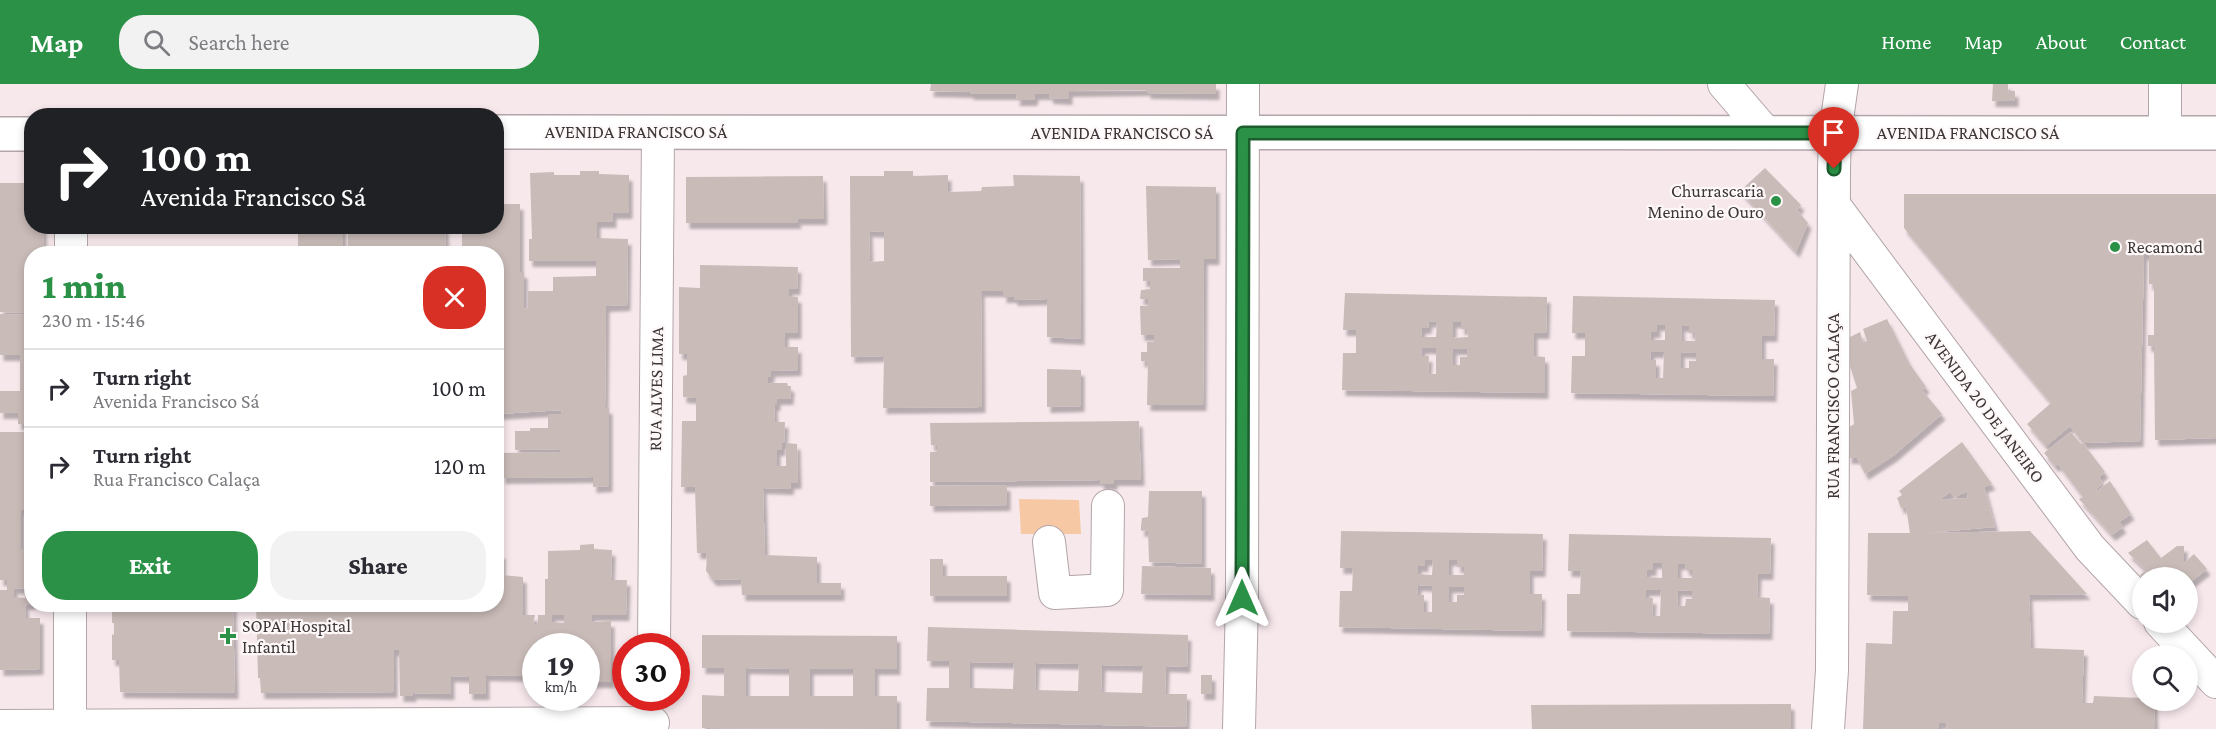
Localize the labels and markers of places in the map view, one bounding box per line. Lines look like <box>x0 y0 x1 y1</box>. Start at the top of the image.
pin <box>1808 107 1859 169</box>
place label: Churrascaria Menino de Ouro <box>1647 181 1764 222</box>
marker: Churrascaria Menino de Ouro <box>1769 194 1783 208</box>
place label: Recamond <box>2127 237 2204 257</box>
marker: Recamond <box>2108 240 2122 254</box>
place label: SOPAI Hospital Infantil <box>242 616 351 657</box>
marker: SOPAI Hospital Infantil <box>219 627 237 645</box>

